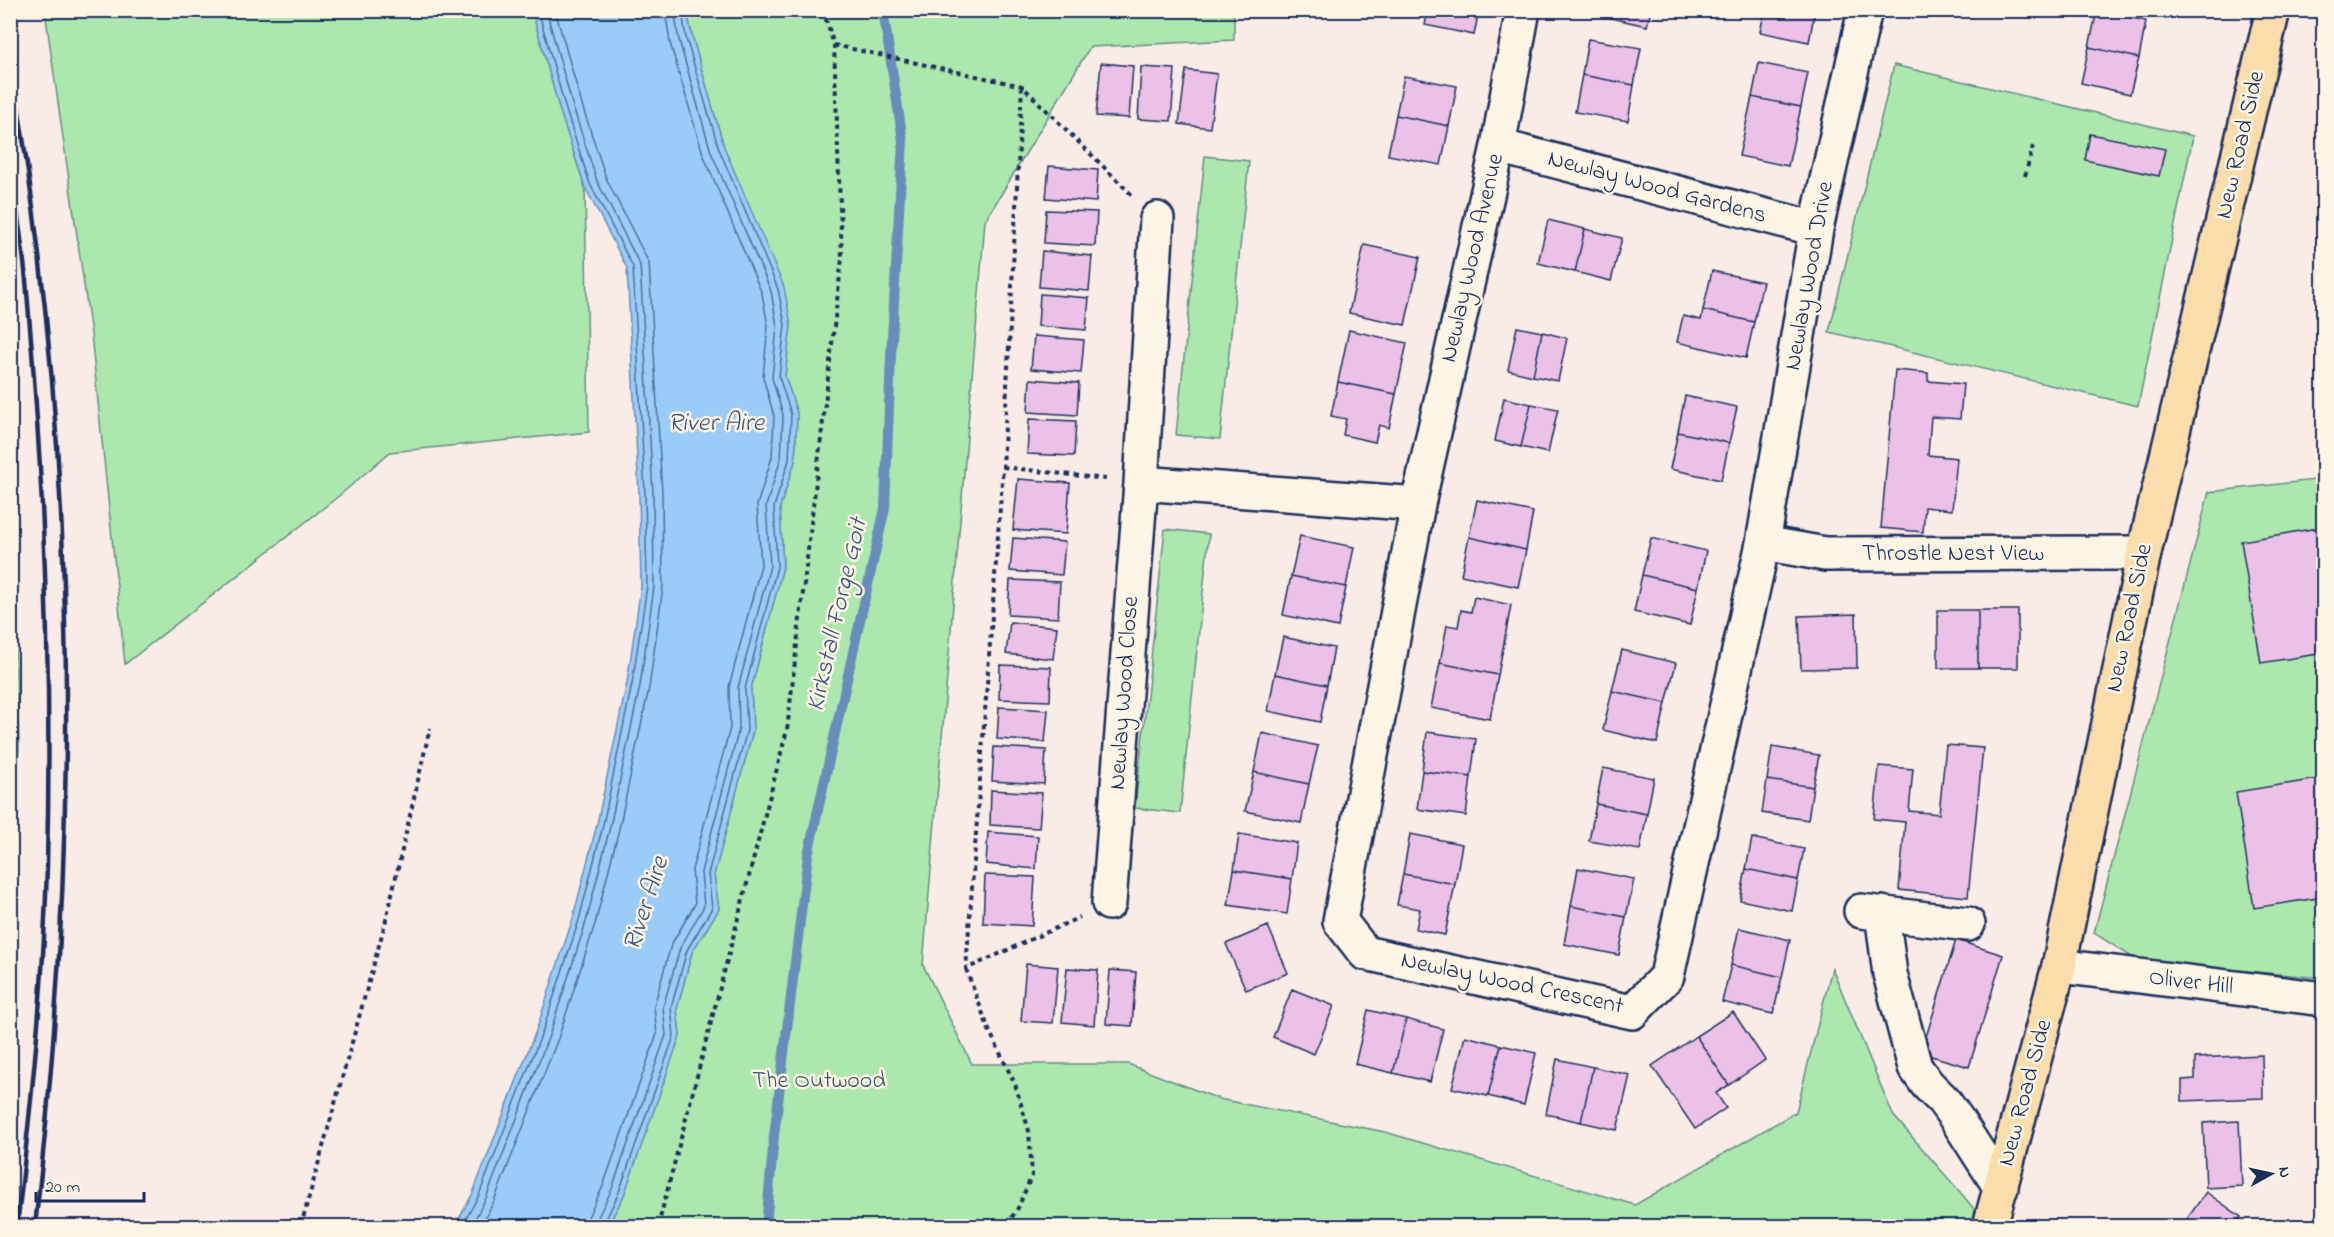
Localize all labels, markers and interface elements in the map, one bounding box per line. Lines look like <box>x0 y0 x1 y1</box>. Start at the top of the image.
street label: New Road Side <box>2207 67 2275 222</box>
street label: Newlay Wood Gardens <box>1543 142 1770 235</box>
street label: Newlay Wood Avenue <box>1432 150 1515 366</box>
street label: Newlay Wood Drive <box>1776 178 1845 374</box>
water label: River Aire <box>668 405 766 443</box>
water label: Kirkstall Forge Goit <box>797 512 879 715</box>
street label: Throstle Nest View <box>1862 537 2044 572</box>
street label: New Road Side <box>2097 540 2163 695</box>
street label: Newlay Wood Close <box>1101 595 1150 791</box>
water label: River Aire <box>614 851 680 956</box>
street label: Newlay Wood Crescent <box>1397 943 1626 1026</box>
street label: Oliver Hill <box>2147 960 2235 1006</box>
street label: New Road Side <box>1990 1015 2062 1170</box>
park label: The Outwood <box>752 1064 886 1099</box>
north arrow <box>2241 1144 2301 1204</box>
scale bar <box>36 1165 144 1203</box>
text: N <box>2271 1165 2297 1179</box>
text: 20 m <box>45 1175 80 1201</box>

